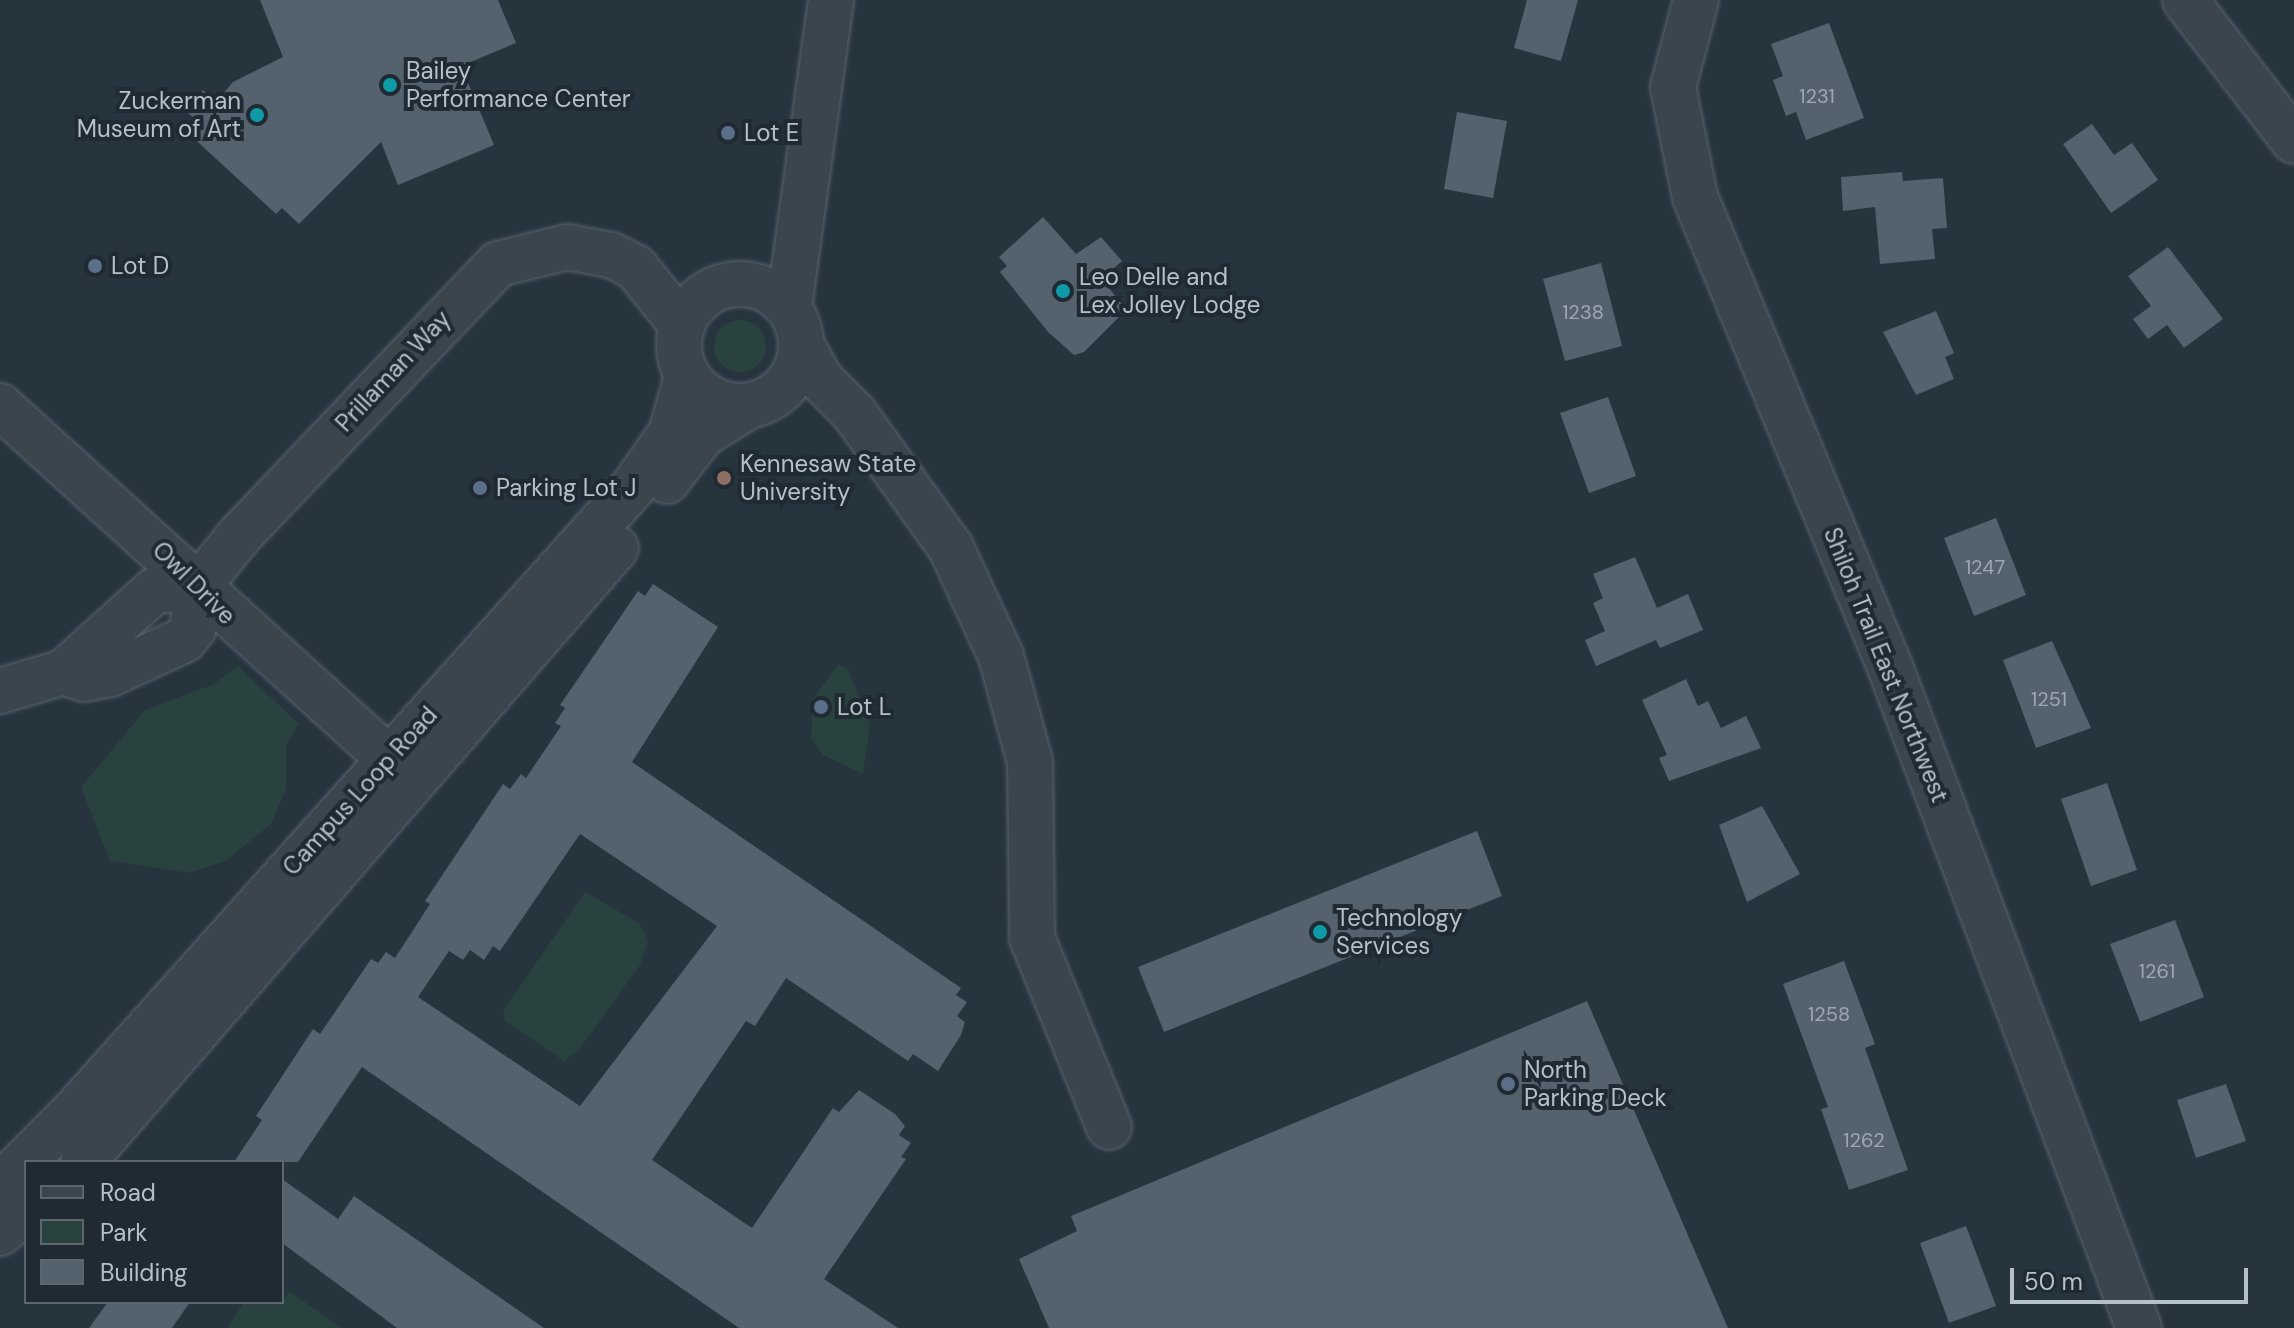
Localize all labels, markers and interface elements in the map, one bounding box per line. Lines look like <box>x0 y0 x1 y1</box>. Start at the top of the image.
place label: Bailey Performance Center <box>406 57 631 113</box>
marker: Bailey Performance Center <box>381 76 399 94</box>
house number: 1231 <box>1799 84 1835 108</box>
place label: Zuckerman Museum of Art <box>77 87 241 143</box>
marker: Zuckerman Museum of Art <box>248 106 266 124</box>
place label: Lot E <box>744 119 799 147</box>
marker: Lot E <box>719 124 737 142</box>
place label: Lot D <box>111 252 169 280</box>
marker: Lot D <box>86 257 104 275</box>
place label: Leo Delle and Lex Jolley Lodge <box>1079 263 1260 319</box>
marker: Leo Delle and Lex Jolley Lodge <box>1054 282 1072 300</box>
house number: 1238 <box>1562 300 1604 324</box>
street label: Prillaman Way <box>330 304 456 438</box>
place label: Kennesaw State University <box>740 450 916 506</box>
marker: Kennesaw State University <box>715 469 733 487</box>
place label: Parking Lot J <box>496 474 636 502</box>
marker: Parking Lot J <box>471 479 489 497</box>
street label: Shiloh Trail East Northwest <box>1818 523 1954 807</box>
street label: Owl Drive <box>147 536 241 630</box>
house number: 1247 <box>1965 555 2005 579</box>
house number: 1251 <box>2031 687 2067 711</box>
place label: Lot L <box>837 693 891 721</box>
marker: Lot L <box>812 698 830 716</box>
street label: Campus Loop Road <box>277 701 443 881</box>
place label: Technology Services <box>1336 904 1462 960</box>
marker: Technology Services <box>1311 923 1329 941</box>
house number: 1261 <box>2139 959 2175 983</box>
house number: 1258 <box>1808 1002 1850 1026</box>
place label: North Parking Deck <box>1524 1056 1667 1112</box>
marker: North Parking Deck <box>1499 1075 1517 1093</box>
house number: 1262 <box>1843 1128 1885 1152</box>
legend <box>24 1160 284 1304</box>
text: Road <box>100 1177 156 1208</box>
text: Park <box>100 1217 147 1248</box>
scale bar <box>2014 1252 2252 1302</box>
text: Building <box>100 1257 187 1288</box>
text: 50 m <box>2024 1266 2083 1297</box>

